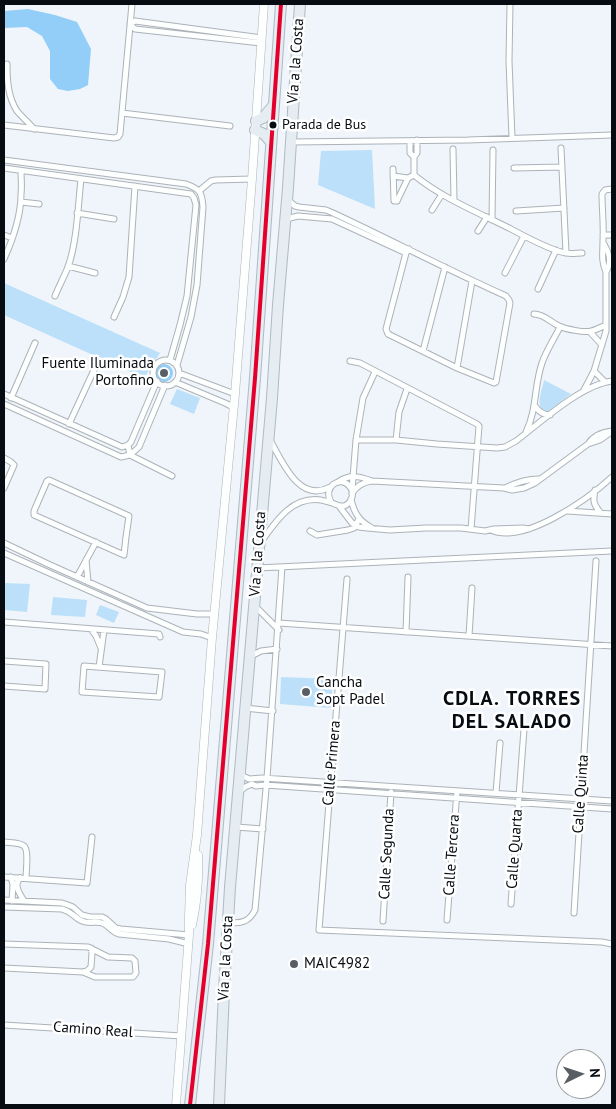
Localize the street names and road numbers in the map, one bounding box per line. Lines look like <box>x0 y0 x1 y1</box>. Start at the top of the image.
street label: Vía a la Costa <box>284 18 308 104</box>
street label: Vía a la Costa <box>246 511 270 597</box>
street label: Calle Primera <box>319 720 345 806</box>
street label: Calle Quinta <box>569 754 593 834</box>
street label: Calle Segunda <box>376 808 398 900</box>
street label: Calle Quarta <box>503 808 527 890</box>
street label: Calle Tercera <box>440 814 464 896</box>
street label: Vía a la Costa <box>215 915 237 1001</box>
street label: Camino Real <box>53 1018 133 1042</box>

